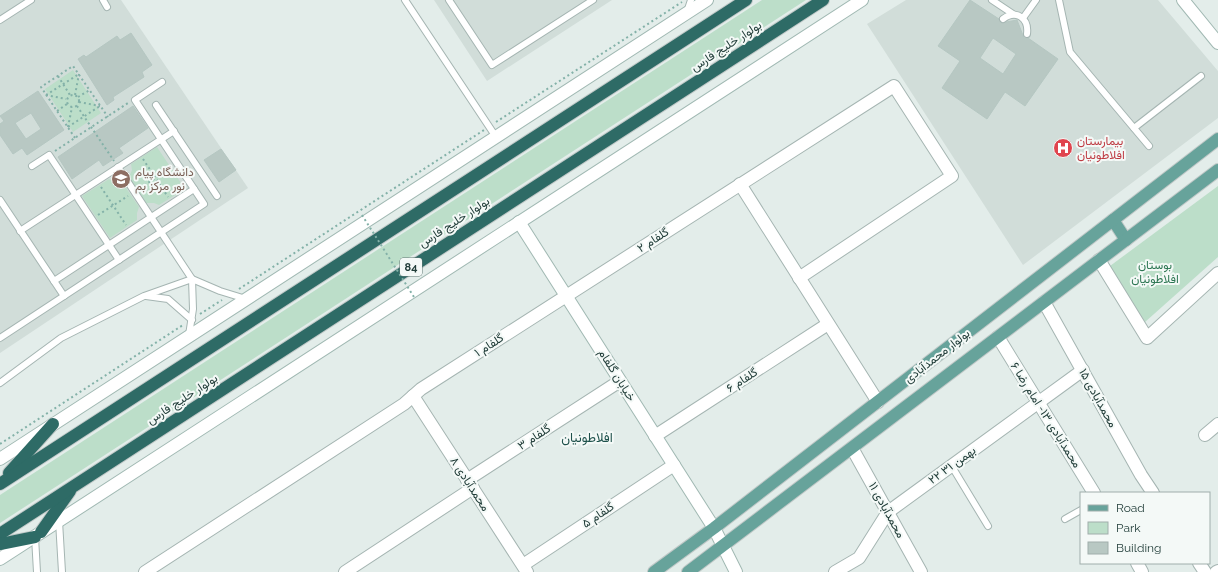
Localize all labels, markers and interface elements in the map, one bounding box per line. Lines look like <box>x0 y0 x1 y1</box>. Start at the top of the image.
street label: بولوار خلیج فارس <box>688 18 765 76</box>
place label: بیمارستان افلاطونیان <box>1077 134 1125 163</box>
hospital icon: بیمارستان افلاطونیان <box>1052 137 1074 159</box>
place label: دانشگاه پیام نور مرکز بم <box>135 165 194 194</box>
school or university icon: دانشگاه پیام نور مرکز بم <box>110 168 132 190</box>
street label: بولوار خلیج فارس <box>416 194 493 252</box>
street label: گلفام ۲ <box>635 225 672 256</box>
road number: 84 <box>400 258 422 276</box>
park label: بوستان افلاطونیان <box>1131 258 1179 287</box>
street label: بولوار محمدآبادی <box>902 326 973 387</box>
street label: گلفام ۱ <box>472 330 507 360</box>
street label: خیابان گلفام <box>595 346 639 404</box>
street label: محمدآبادی ۱۳- امام رضا ۶ <box>1007 360 1084 471</box>
street label: گلفام ۶ <box>724 365 761 396</box>
street label: محمدآبادی ۱۵ <box>1075 366 1120 430</box>
street label: بولوار خلیج فارس <box>144 371 221 429</box>
street label: گلفام ۳ <box>515 421 554 454</box>
district label: افلاطونیان <box>561 430 613 446</box>
street label: ۲۲ بهمن ۳۱ <box>926 443 979 488</box>
street label: محمدآبادی ۸ <box>447 454 493 514</box>
street label: محمدآبادی ۱۱ <box>865 480 908 541</box>
legend <box>1080 492 1210 564</box>
street label: گلفام ۵ <box>579 499 617 532</box>
text: Road <box>1116 501 1145 515</box>
text: Park <box>1116 521 1141 535</box>
text: Building <box>1116 541 1162 555</box>

